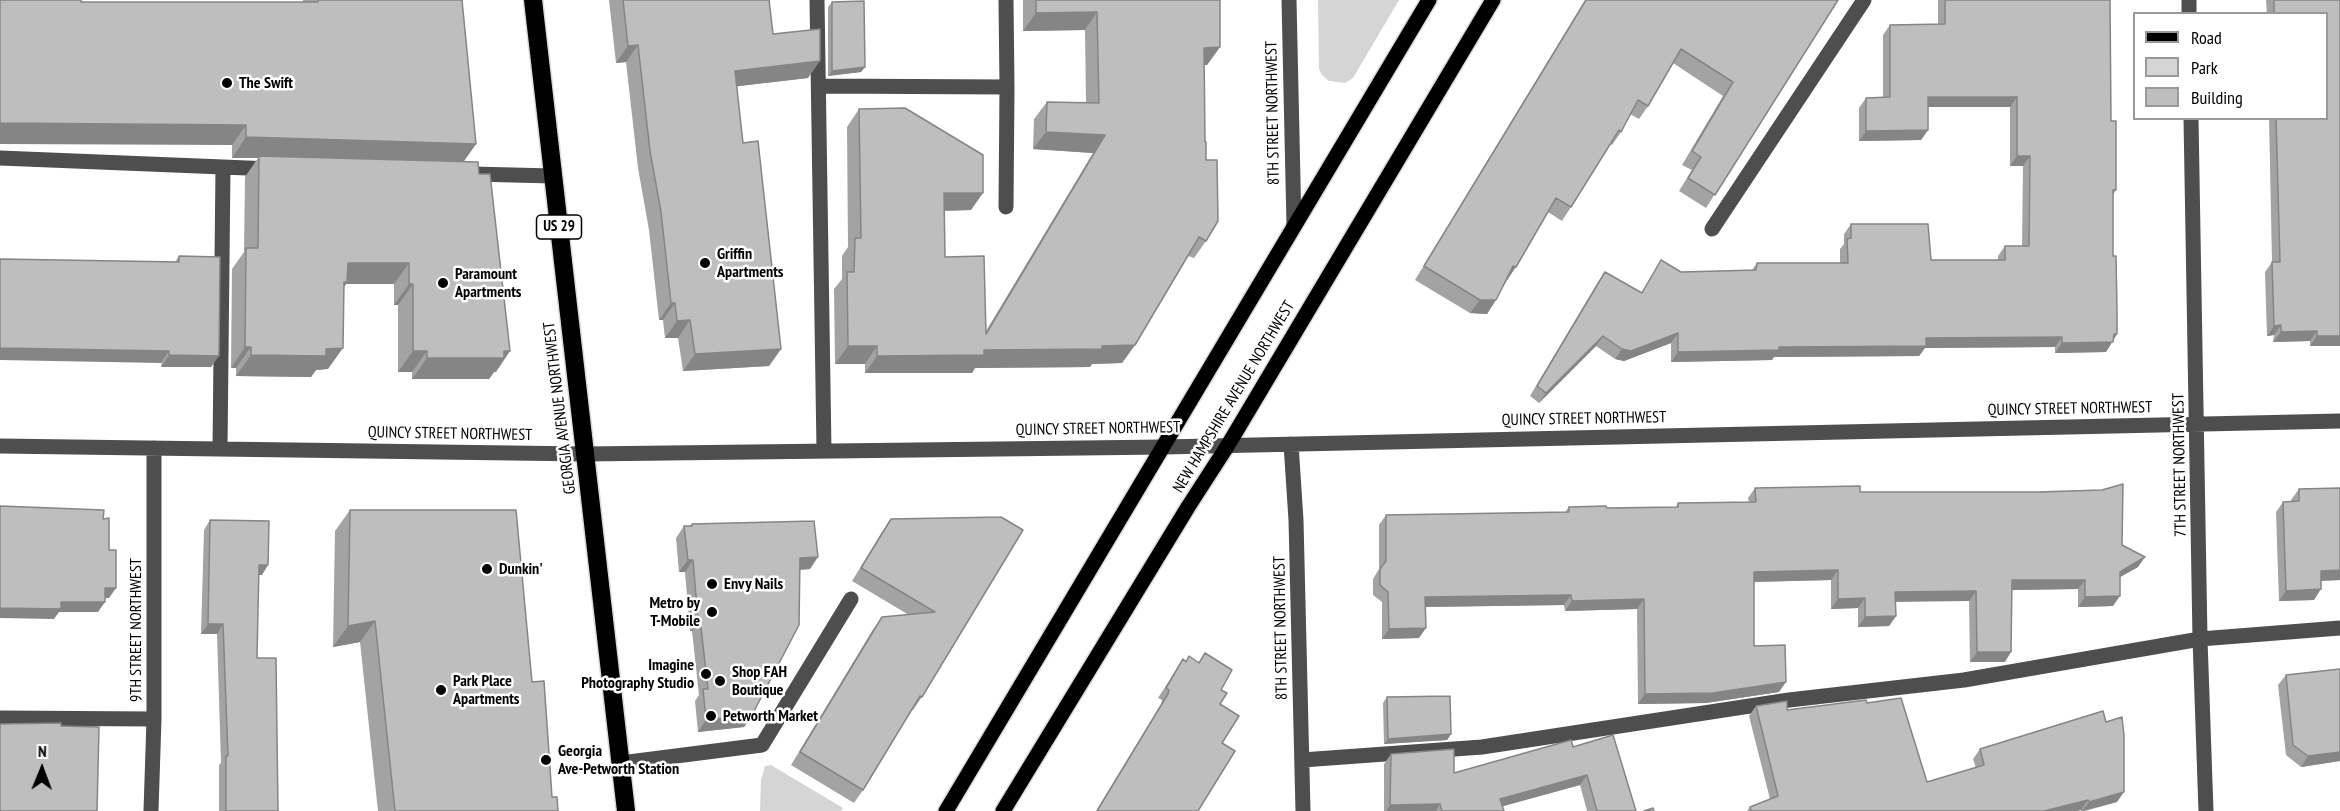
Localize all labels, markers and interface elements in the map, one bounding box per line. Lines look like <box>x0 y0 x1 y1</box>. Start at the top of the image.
legend <box>2133 12 2328 120</box>
text: Road <box>2191 26 2222 49</box>
street label: 8TH STREET NORTHWEST <box>1262 41 1284 185</box>
text: Park <box>2191 56 2218 79</box>
place label: The Swift <box>239 73 293 93</box>
marker: The Swift <box>220 76 234 90</box>
text: Building <box>2191 86 2243 109</box>
road number: US 29 <box>536 215 582 239</box>
place label: Griffin Apartments <box>717 244 783 282</box>
marker: Griffin Apartments <box>698 256 712 270</box>
place label: Paramount Apartments <box>455 264 521 302</box>
marker: Paramount Apartments <box>436 276 450 290</box>
street label: NEW HAMPSHIRE AVENUE NORTHWEST <box>1169 298 1299 496</box>
street label: GEORGIA AVENUE NORTHWEST <box>540 321 580 495</box>
street label: 7TH STREET NORTHWEST <box>2169 393 2191 537</box>
street label: QUINCY STREET NORTHWEST <box>1988 398 2152 420</box>
street label: QUINCY STREET NORTHWEST <box>1502 408 1666 430</box>
street label: QUINCY STREET NORTHWEST <box>1016 418 1180 440</box>
street label: QUINCY STREET NORTHWEST <box>368 423 532 445</box>
street label: 8TH STREET NORTHWEST <box>1270 556 1292 700</box>
street label: 9TH STREET NORTHWEST <box>126 558 146 702</box>
place label: Dunkin' <box>499 559 543 579</box>
marker: Dunkin' <box>480 562 494 576</box>
place label: Envy Nails <box>724 574 783 594</box>
marker: Envy Nails <box>705 577 719 591</box>
place label: Metro by T-Mobile <box>649 593 700 631</box>
marker: Metro by T-Mobile <box>705 605 719 619</box>
place label: Imagine Photography Studio <box>581 655 694 693</box>
place label: Shop FAH Boutique <box>732 662 787 700</box>
marker: Imagine Photography Studio <box>699 667 713 681</box>
place label: Park Place Apartments <box>453 671 519 709</box>
marker: Shop FAH Boutique <box>713 674 727 688</box>
marker: Park Place Apartments <box>434 683 448 697</box>
place label: Petworth Market <box>723 706 818 726</box>
marker: Petworth Market <box>704 709 718 723</box>
north arrow <box>12 739 72 799</box>
text: N <box>38 741 47 761</box>
place label: Georgia Ave-Petworth Station <box>558 741 679 779</box>
marker: Georgia Ave-Petworth Station <box>539 753 553 767</box>

